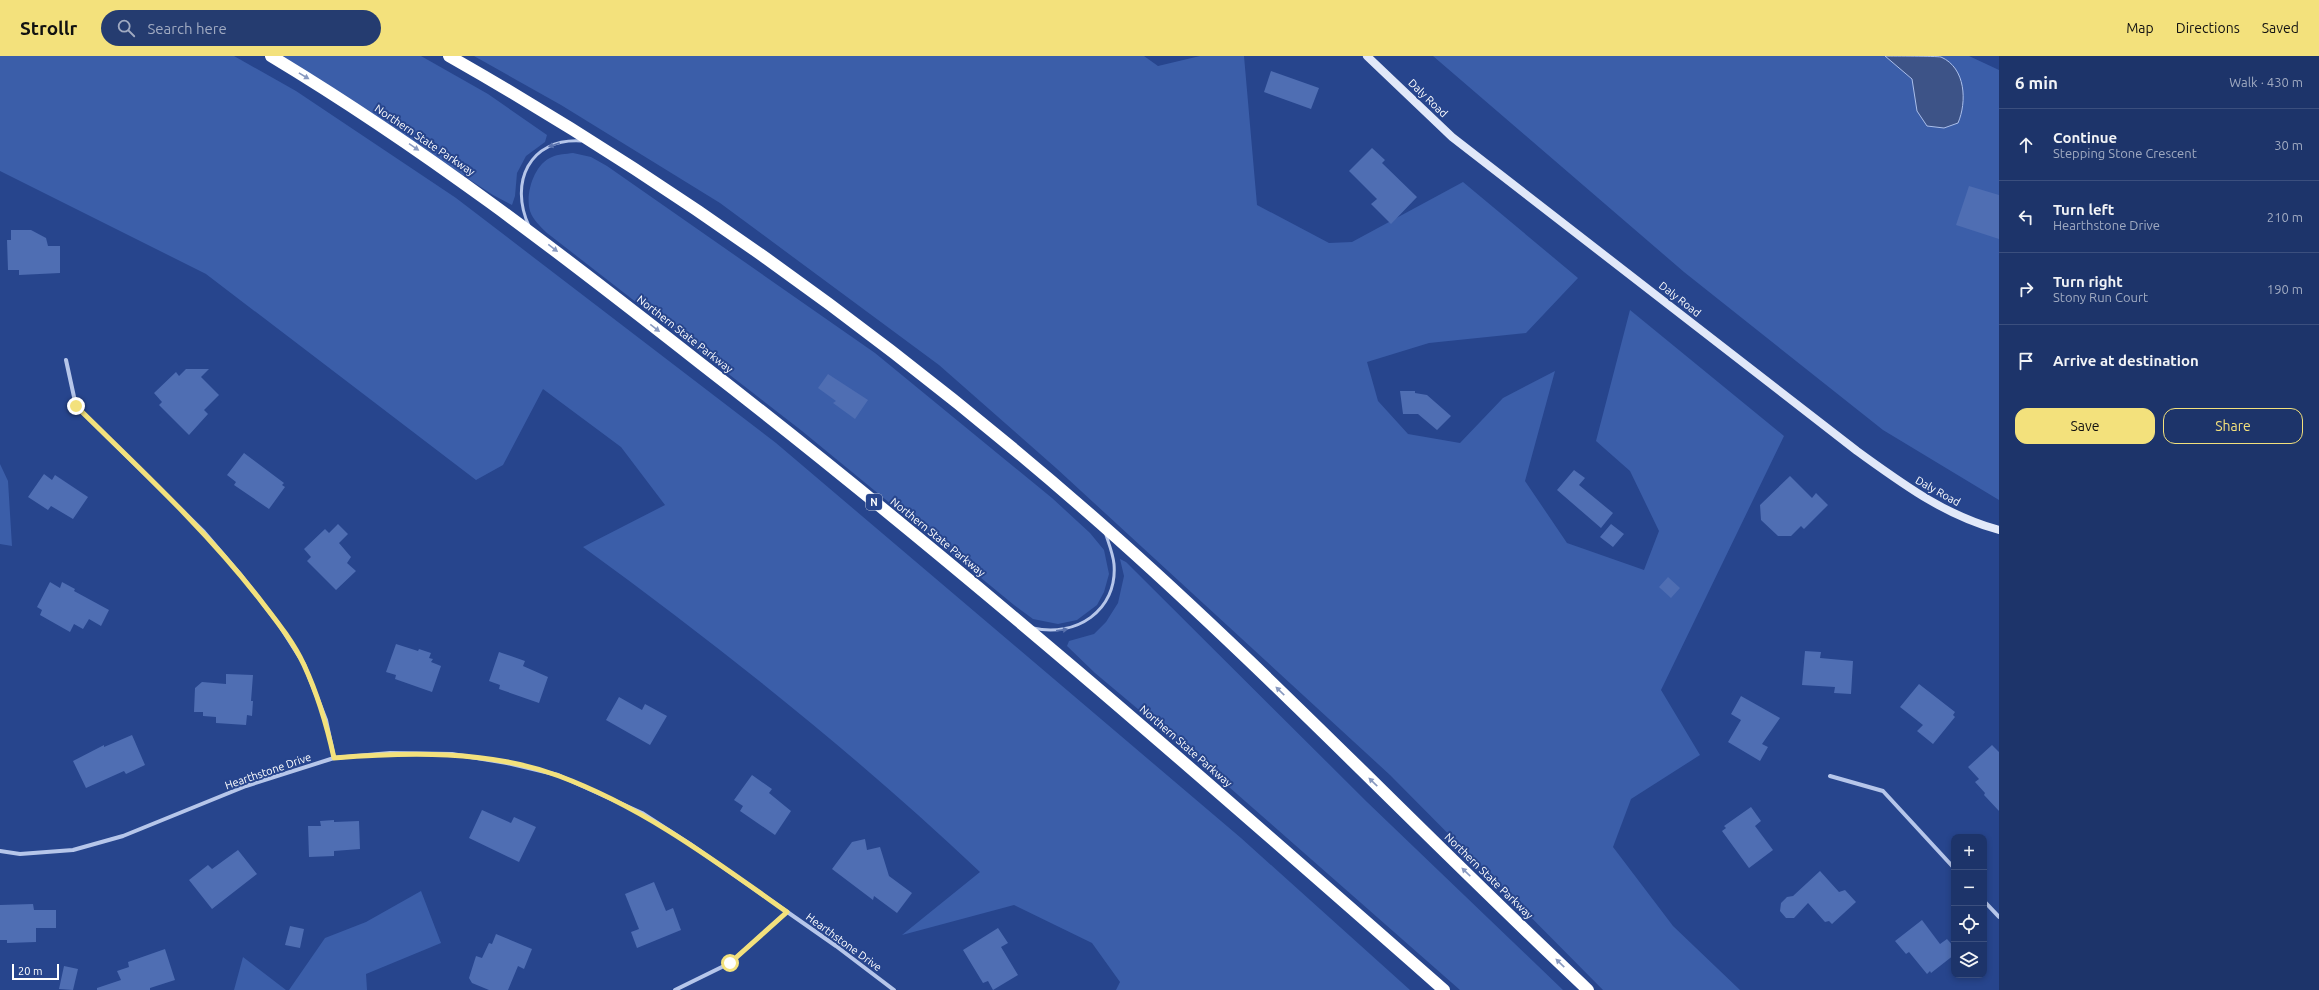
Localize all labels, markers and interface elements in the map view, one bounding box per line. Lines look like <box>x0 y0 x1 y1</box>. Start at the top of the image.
search box <box>101 10 381 46</box>
text: Strollr <box>20 17 77 39</box>
icon: search <box>115 17 137 39</box>
text: Search here <box>147 20 227 37</box>
text: Map <box>2126 20 2154 36</box>
text: Directions <box>2176 20 2240 36</box>
text: Saved <box>2262 20 2299 36</box>
one-way arrow <box>298 73 310 80</box>
text: 6 min <box>2015 73 2058 92</box>
text: Walk · 430 m <box>2229 75 2303 89</box>
street label: Daly Road <box>1406 77 1450 119</box>
street label: Northern State Parkway <box>373 102 478 178</box>
text: Continue <box>2053 129 2117 146</box>
icon: ahead <box>2015 134 2037 156</box>
text: 30 m <box>2274 138 2303 152</box>
one-way arrow <box>548 142 560 148</box>
one-way arrow <box>408 143 419 151</box>
text: Stepping Stone Crescent <box>2053 146 2197 160</box>
text: Turn left <box>2053 201 2114 218</box>
icon: left <box>2015 206 2037 228</box>
text: 210 m <box>2267 210 2303 224</box>
text: Hearthstone Drive <box>2053 218 2160 232</box>
one-way arrow <box>547 243 558 252</box>
text: Turn right <box>2053 273 2123 290</box>
icon: right <box>2015 278 2037 300</box>
street label: Daly Road <box>1657 279 1703 319</box>
text: 190 m <box>2267 282 2303 296</box>
text: Stony Run Court <box>2053 290 2148 304</box>
street label: Northern State Parkway <box>635 293 736 376</box>
one-way arrow <box>650 323 661 332</box>
icon: arrive <box>2015 350 2037 372</box>
text: Arrive at destination <box>2053 352 2199 369</box>
route end <box>67 397 85 415</box>
button: Save <box>2015 408 2155 444</box>
button: Share <box>2163 408 2303 444</box>
street label: Daly Road <box>1913 474 1963 508</box>
road number: N <box>866 494 882 510</box>
street label: Northern State Parkway <box>888 495 988 579</box>
one-way arrow <box>1056 627 1068 633</box>
one-way arrow <box>1275 686 1285 696</box>
street label: Northern State Parkway <box>1138 703 1235 790</box>
street label: Hearthstone Drive <box>223 751 313 791</box>
one-way arrow <box>1368 777 1378 787</box>
street label: Northern State Parkway <box>1442 831 1536 922</box>
map controls <box>1951 834 1987 978</box>
button: + <box>1951 834 1987 870</box>
one-way arrow <box>1461 868 1471 877</box>
button: − <box>1951 870 1987 906</box>
button: locate <box>1951 906 1987 942</box>
street label: Hearthstone Drive <box>804 911 884 973</box>
button: layers <box>1951 942 1987 978</box>
route start <box>721 954 739 972</box>
one-way arrow <box>1555 958 1565 968</box>
scale bar <box>12 962 59 981</box>
text: 20 m <box>18 965 42 977</box>

